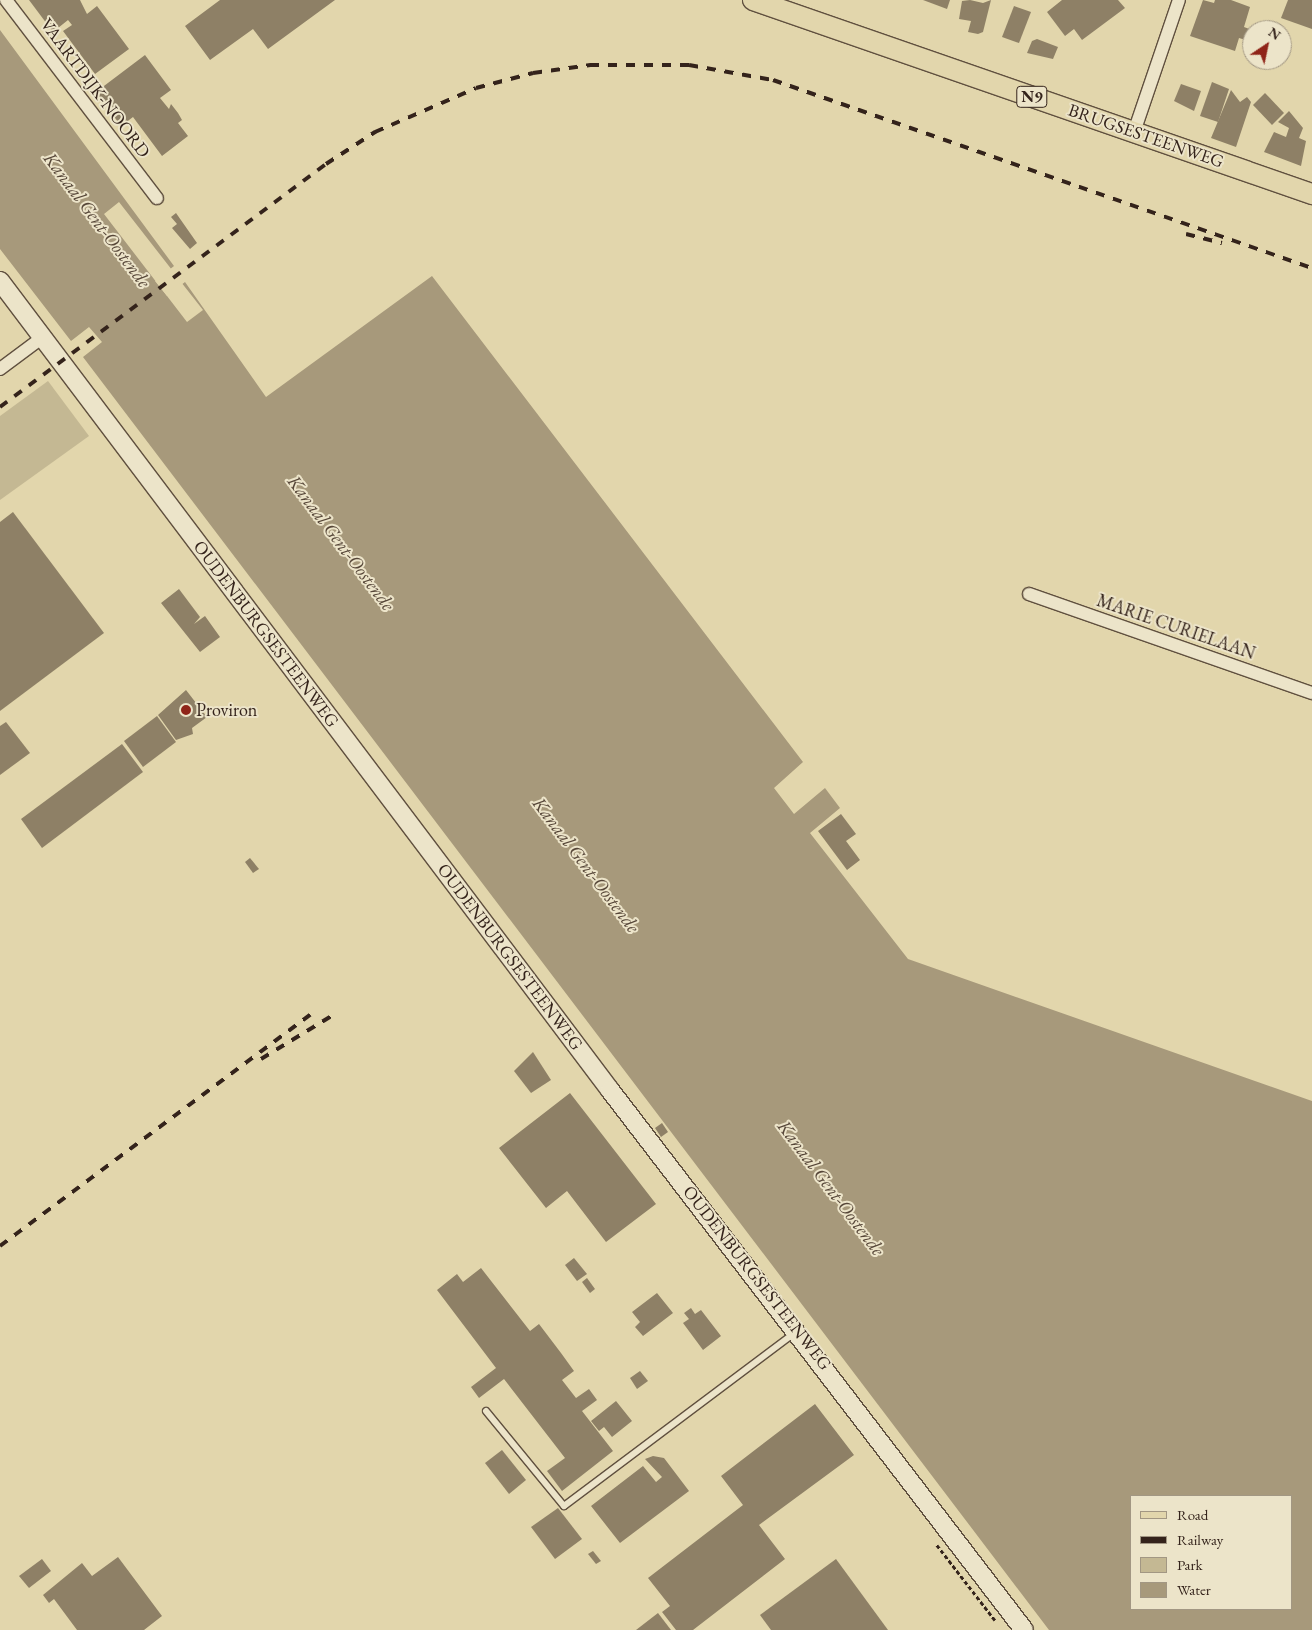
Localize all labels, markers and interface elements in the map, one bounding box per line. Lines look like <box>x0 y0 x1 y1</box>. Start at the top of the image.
street label: VAARTDIJK-NOORD <box>36 14 154 162</box>
north arrow <box>1242 20 1292 70</box>
text: N <box>1265 23 1285 44</box>
road number: N9 <box>1016 84 1048 110</box>
street label: BRUGSESTEENWEG <box>1065 99 1227 173</box>
water label: Kanaal Gent-Oostende <box>39 148 155 292</box>
water label: Kanaal Gent-Oostende <box>283 471 399 615</box>
street label: OUDENBURGSESTEENWEG <box>189 536 343 732</box>
street label: MARIE CURIELAAN <box>1094 590 1258 664</box>
place label: Proviron <box>196 699 257 721</box>
marker: Proviron <box>180 704 192 716</box>
water label: Kanaal Gent-Oostende <box>528 793 644 937</box>
street label: OUDENBURGSESTEENWEG <box>433 859 587 1055</box>
water label: Kanaal Gent-Oostende <box>773 1116 889 1260</box>
street label: OUDENBURGSESTEENWEG <box>678 1181 836 1375</box>
legend <box>1130 1495 1292 1610</box>
text: Road <box>1177 1505 1208 1524</box>
text: Railway <box>1177 1530 1223 1549</box>
text: Park <box>1177 1555 1203 1574</box>
text: Water <box>1177 1580 1211 1599</box>

